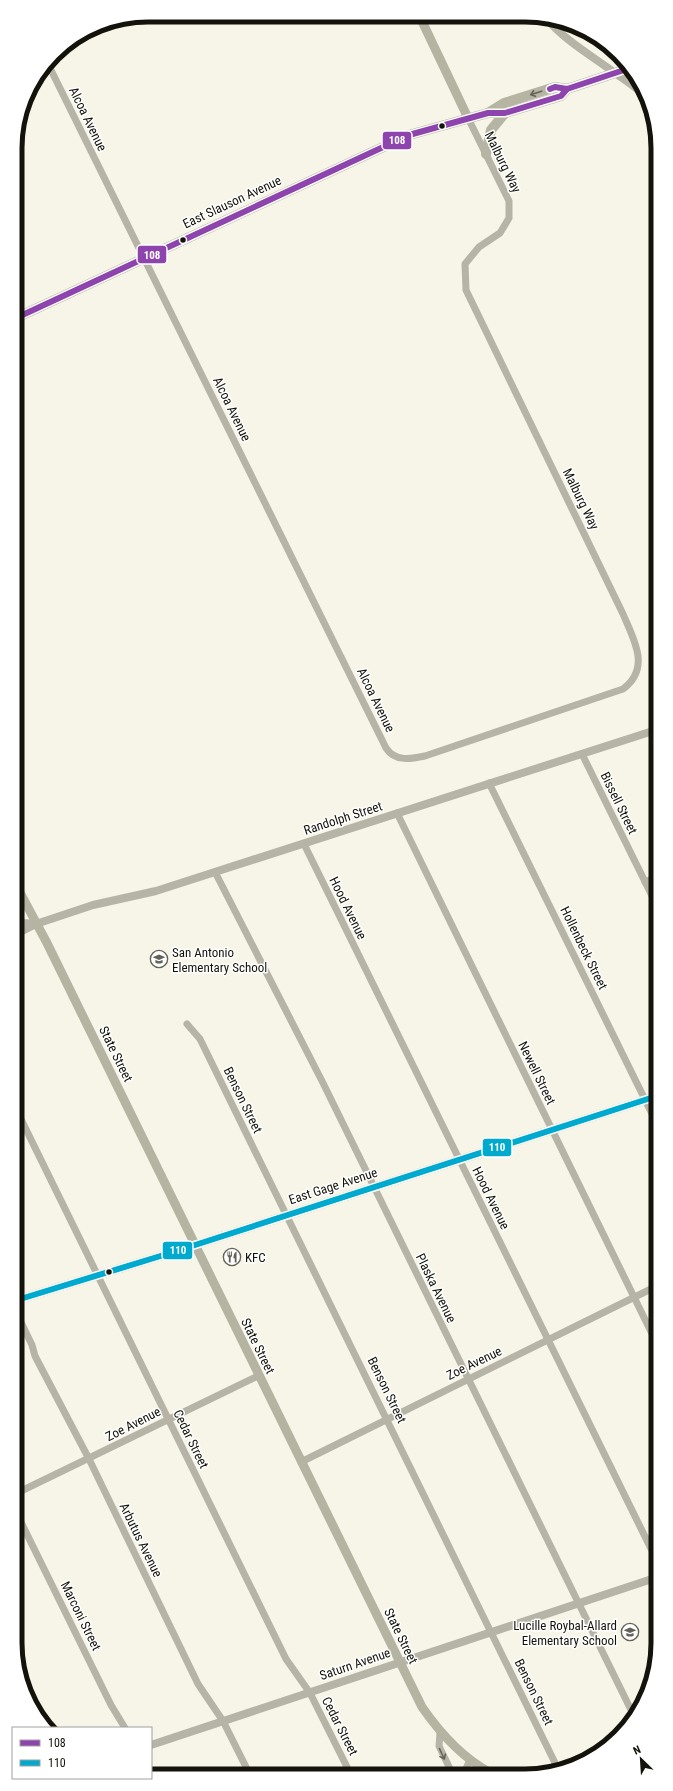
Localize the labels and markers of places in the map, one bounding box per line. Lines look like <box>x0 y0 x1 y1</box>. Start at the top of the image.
unlabelled marker <box>437 121 447 131</box>
unlabelled marker <box>178 235 188 245</box>
place label: San Antonio Elementary School <box>172 945 267 975</box>
school or university icon: San Antonio Elementary School <box>149 949 169 969</box>
restaurant icon: KFC <box>222 1247 242 1267</box>
place label: KFC <box>245 1250 266 1265</box>
unlabelled marker <box>104 1267 114 1277</box>
place label: Lucille Roybal-Allard Elementary School <box>513 1618 617 1648</box>
school or university icon: Lucille Roybal-Allard Elementary School <box>620 1622 640 1642</box>

